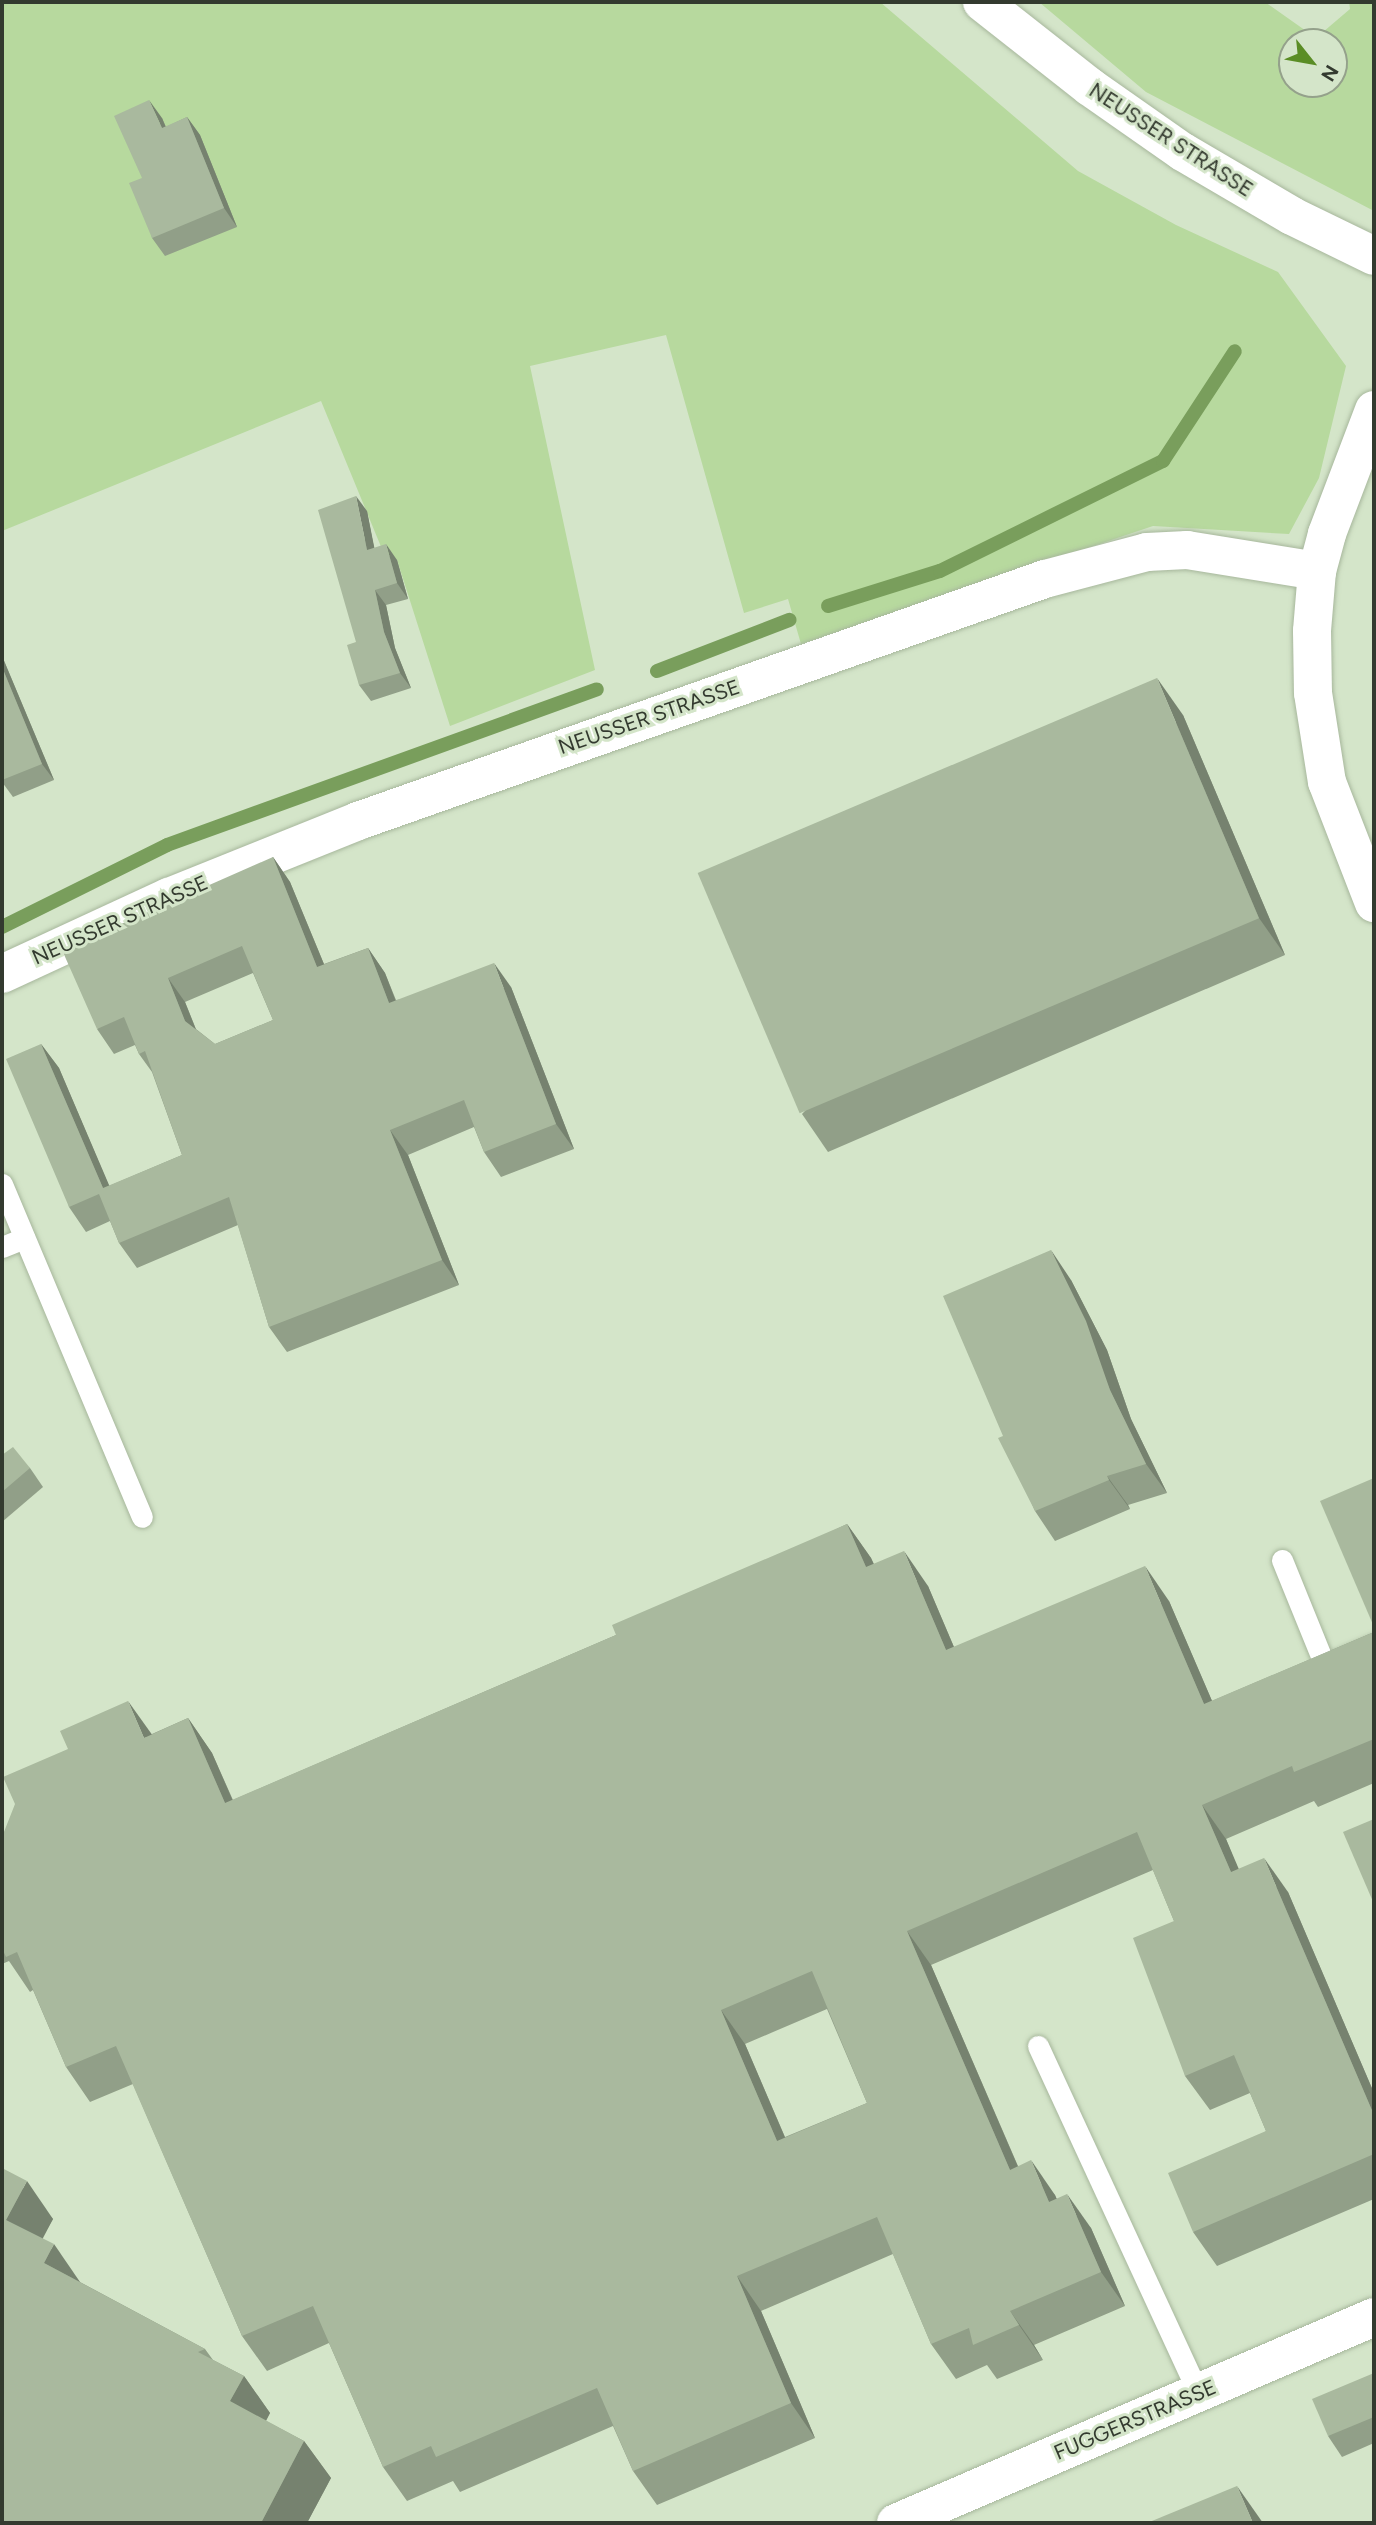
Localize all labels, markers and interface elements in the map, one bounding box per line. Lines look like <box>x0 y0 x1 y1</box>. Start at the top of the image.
north arrow <box>1278 28 1348 98</box>
text: N <box>1316 61 1343 85</box>
street label: NEUSSER STRASSE <box>1084 78 1258 202</box>
street label: NEUSSER STRASSE <box>555 674 743 760</box>
street label: NEUSSER STRASSE <box>28 870 212 970</box>
street label: FUGGERSTRASSE <box>1050 2374 1220 2466</box>

